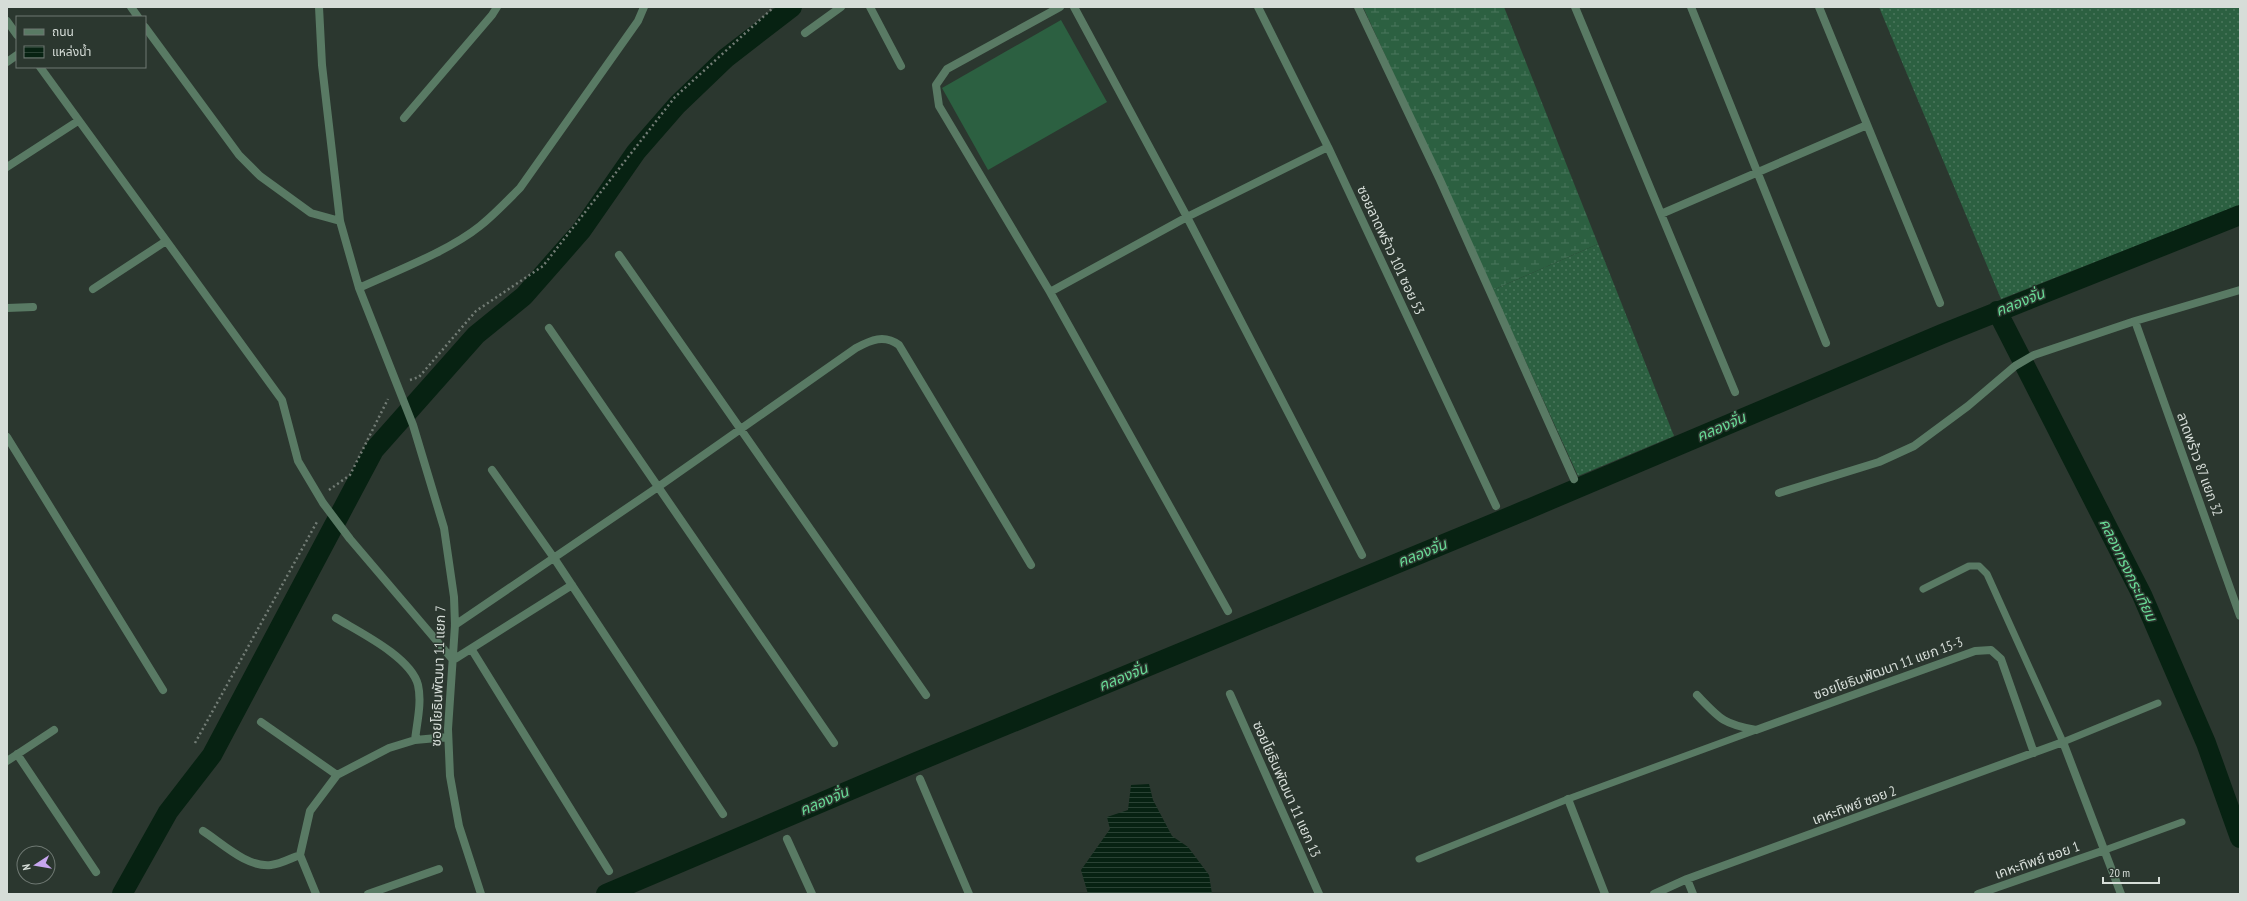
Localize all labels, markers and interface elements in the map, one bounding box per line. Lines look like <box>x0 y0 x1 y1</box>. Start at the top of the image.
legend <box>16 16 146 68</box>
text: ถนน <box>52 24 74 39</box>
text: แหล่งน้ำ <box>52 43 91 59</box>
street label: ซอยลาดพร้าว 101 ซอย 53 <box>1353 183 1429 317</box>
water label: คลองจั่น <box>1992 283 2048 320</box>
water label: คลองจั่น <box>1693 407 1749 445</box>
street label: ลาดพร้าว 87 แยก 32 <box>2173 410 2227 518</box>
water label: คลองทรงกระเทียม <box>2095 515 2162 626</box>
water label: คลองจั่น <box>1394 534 1450 571</box>
street label: ซอยโยธินพัฒนา 11 แยก 7 <box>427 605 449 747</box>
street label: ซอยโยธินพัฒนา 11 แยก 15-3 <box>1811 633 1965 703</box>
water label: คลองจั่น <box>1095 658 1151 695</box>
street label: ซอยโยธินพัฒนา 11 แยก 13 <box>1249 718 1325 860</box>
water label: คลองจั่น <box>796 781 852 819</box>
street label: เคหะทิพย์ ซอย 2 <box>1809 781 1899 829</box>
street label: เคหะทิพย์ ซอย 1 <box>1992 837 2082 883</box>
north arrow <box>16 845 56 885</box>
scale bar <box>2103 859 2159 885</box>
text: N <box>19 863 34 871</box>
text: 20 m <box>2109 865 2130 880</box>

